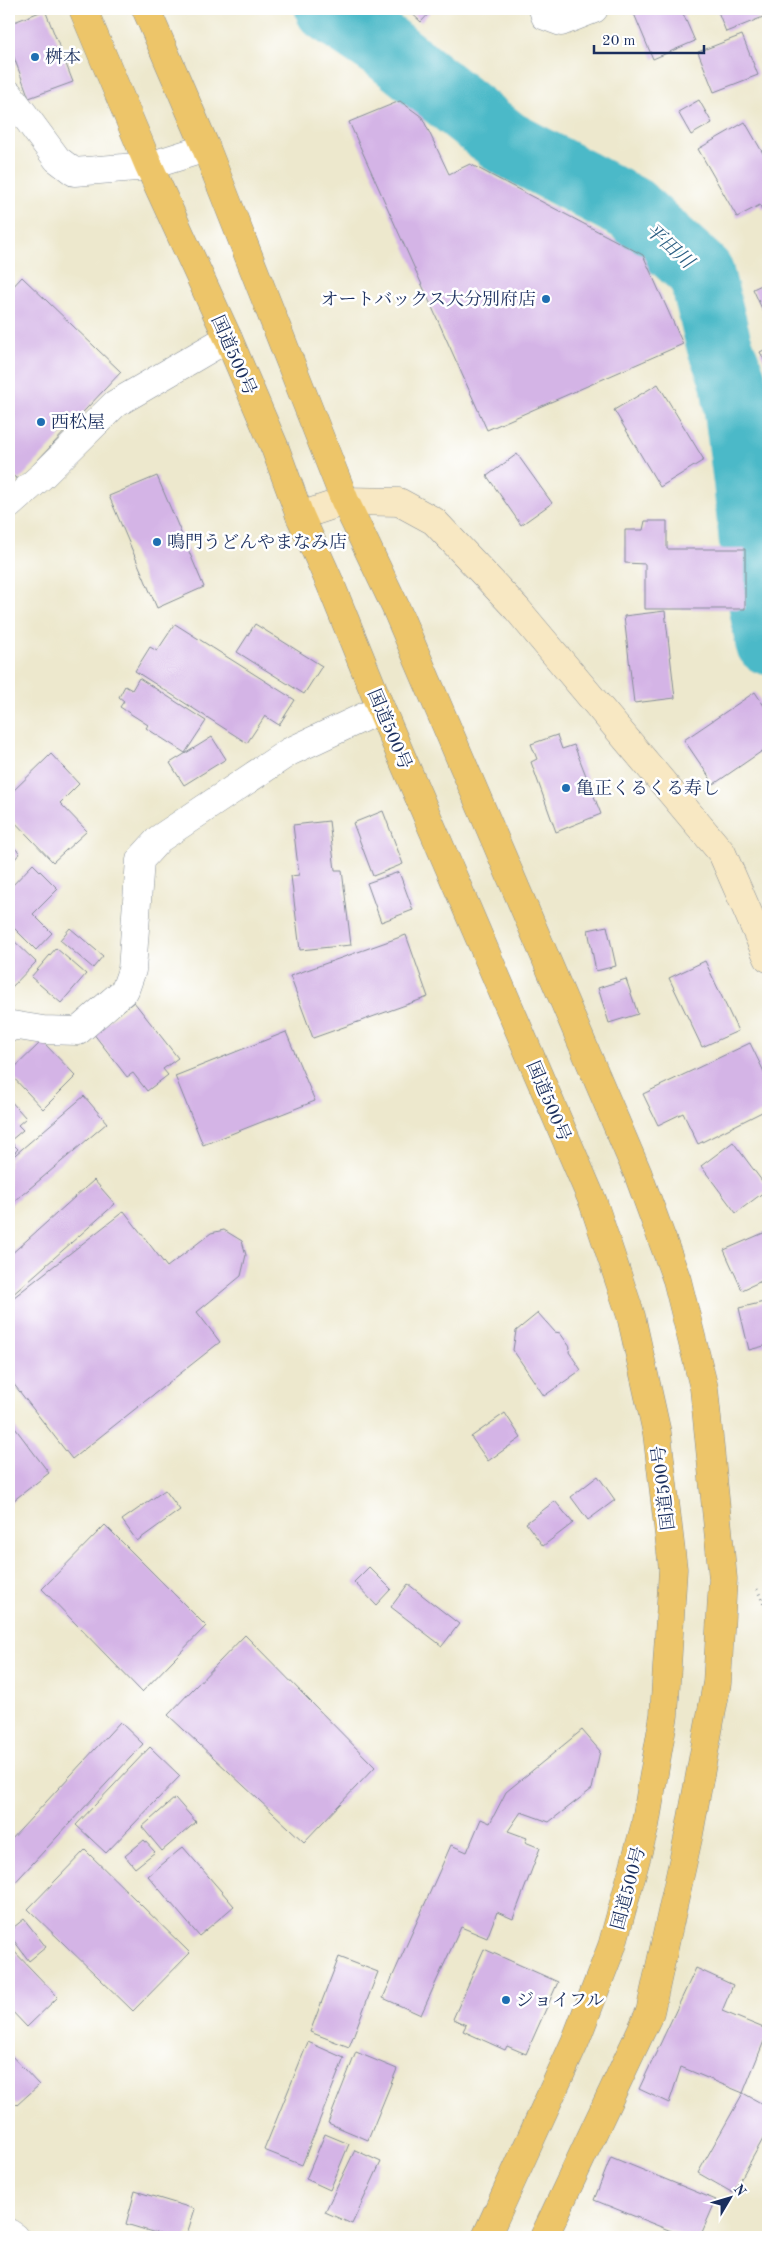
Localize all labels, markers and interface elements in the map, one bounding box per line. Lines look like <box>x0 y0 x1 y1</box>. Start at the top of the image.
scale bar <box>594 22 704 54</box>
text: 20 m <box>602 34 636 49</box>
place label: 桝本 <box>45 47 81 67</box>
marker: 桝本 <box>29 51 41 63</box>
water label: 平田川 <box>641 219 699 274</box>
place label: オートバックス大分別府店 <box>321 289 536 309</box>
marker: オートバックス大分別府店 <box>540 293 552 305</box>
street label: 国道500号 <box>208 312 260 398</box>
place label: 西松屋 <box>51 412 105 432</box>
marker: 西松屋 <box>35 416 47 428</box>
place label: 鳴門うどんやまなみ店 <box>167 532 347 552</box>
marker: 鳴門うどんやまなみ店 <box>151 536 163 548</box>
street label: 国道500号 <box>364 686 416 772</box>
place label: 亀正くるくる寿し <box>576 778 720 798</box>
marker: 亀正くるくる寿し <box>560 782 572 794</box>
street label: 国道500号 <box>523 1058 575 1144</box>
street label: 国道500号 <box>648 1444 678 1532</box>
street label: 国道500号 <box>607 1844 649 1932</box>
place label: ジョイフル <box>516 1991 604 2010</box>
marker: ジョイフル <box>500 1994 512 2006</box>
north arrow <box>704 2174 754 2224</box>
text: N <box>731 2182 748 2199</box>

